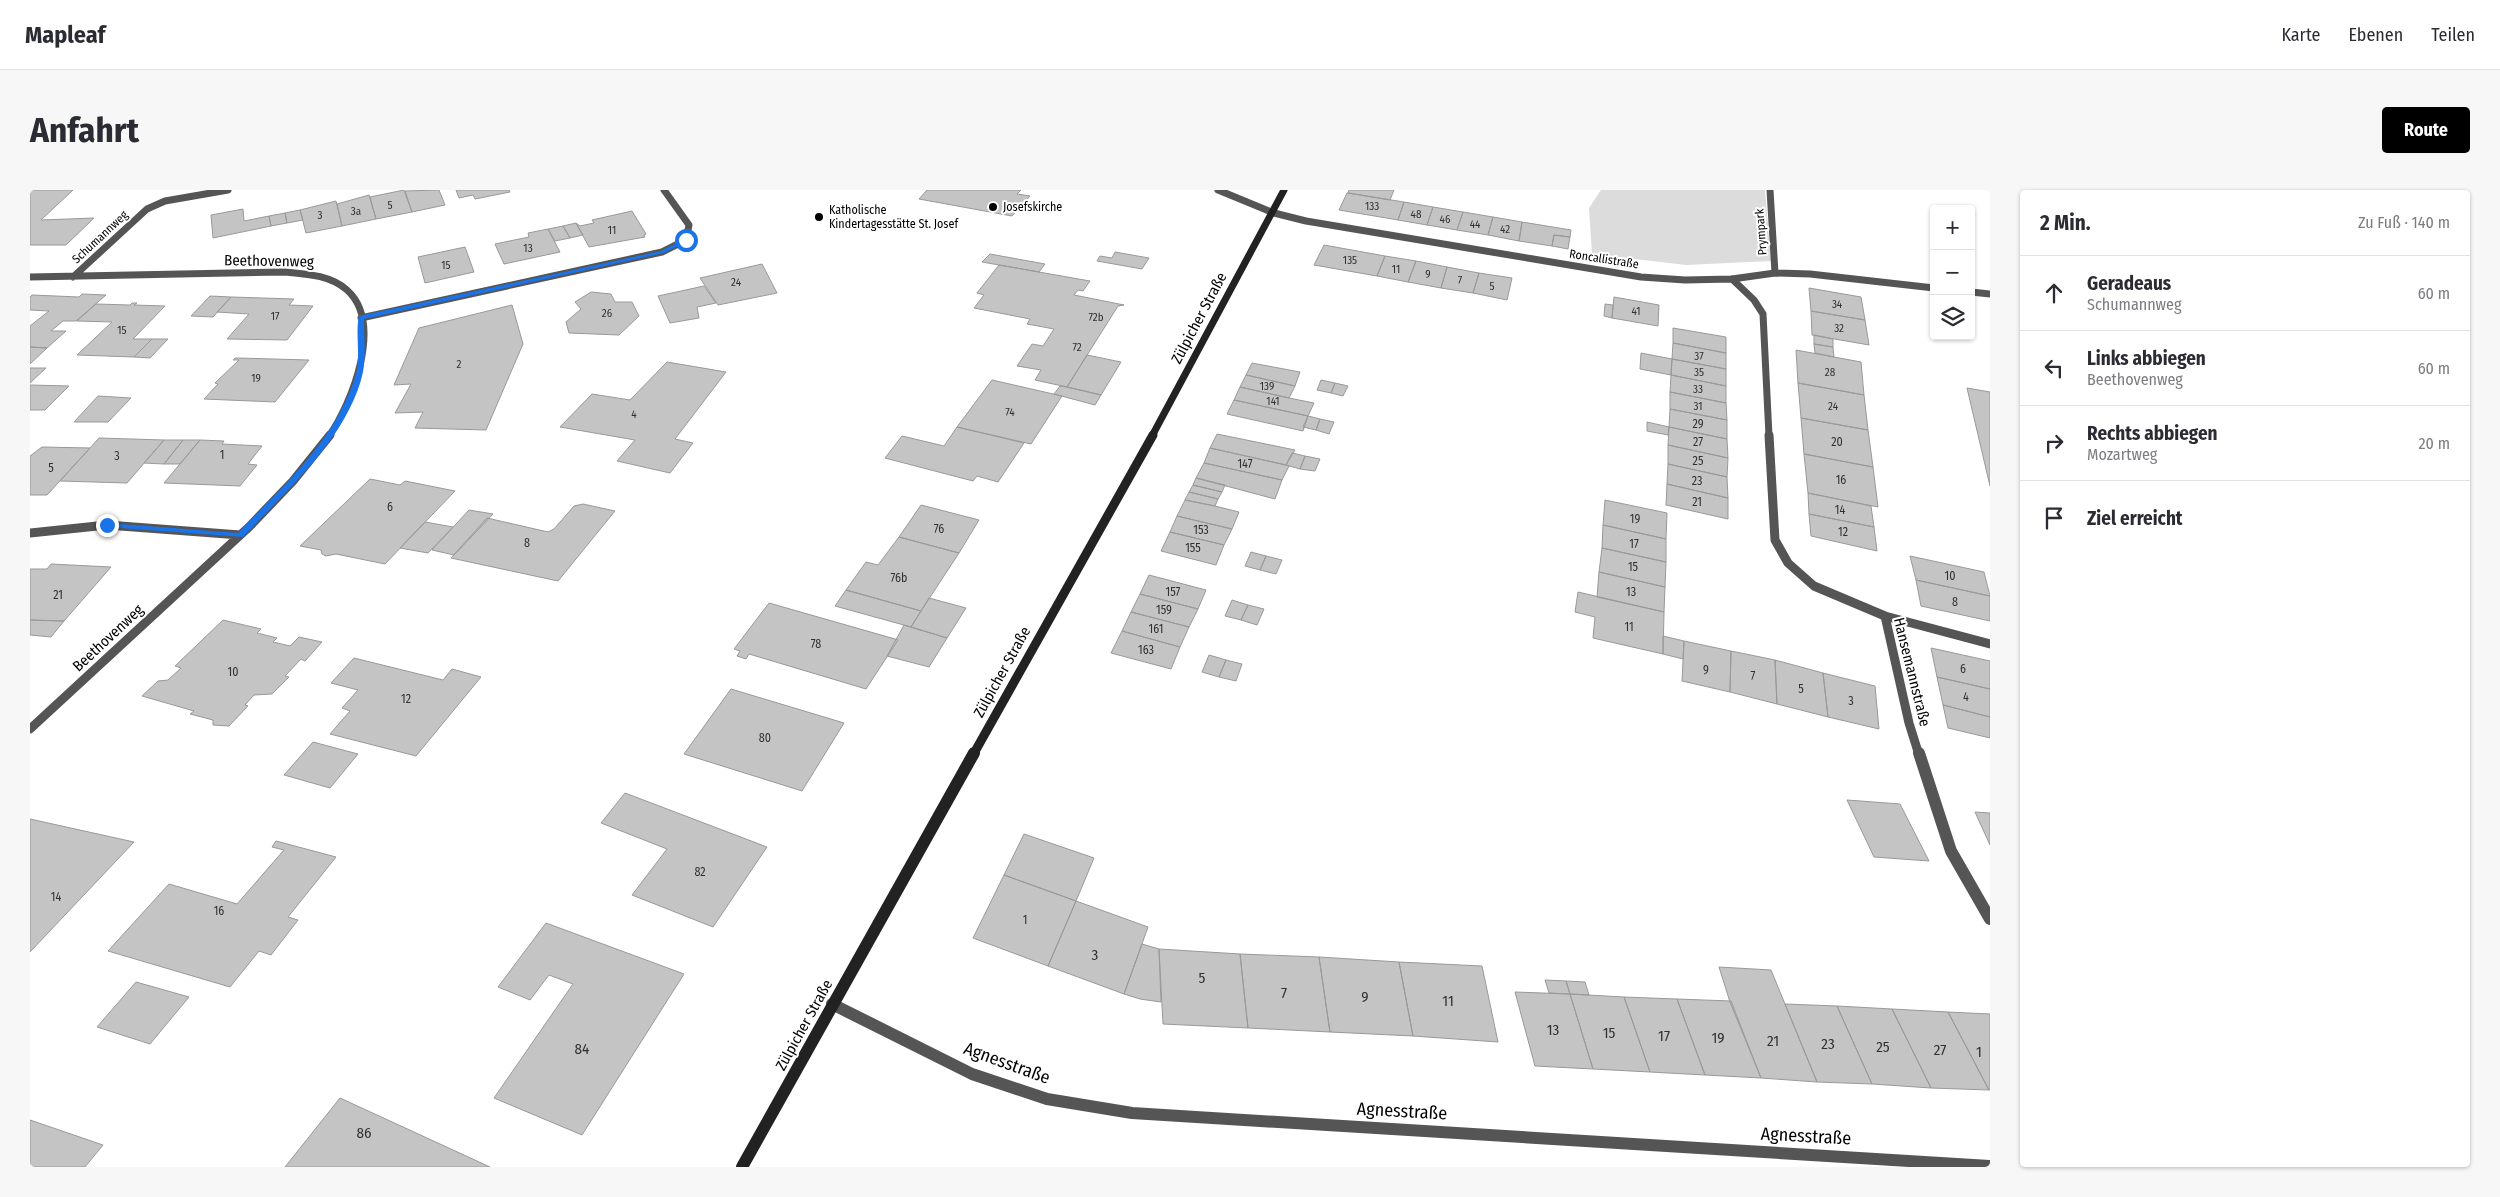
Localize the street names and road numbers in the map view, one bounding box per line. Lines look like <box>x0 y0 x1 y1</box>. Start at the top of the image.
street label: Schumannweg <box>69 207 131 266</box>
street label: Prympark <box>1752 208 1770 256</box>
street label: Roncallistraße <box>1568 247 1640 271</box>
street label: Beethovenweg <box>224 251 314 271</box>
street label: Zülpicher Straße <box>1167 269 1231 367</box>
street label: Beethovenweg <box>69 601 147 675</box>
street label: Hansemannstraße <box>1890 616 1934 728</box>
street label: Zülpicher Straße <box>970 624 1034 720</box>
street label: Zülpicher Straße <box>772 977 836 1073</box>
street label: Agnesstraße <box>961 1037 1053 1089</box>
street label: Agnesstraße <box>1356 1098 1448 1124</box>
street label: Agnesstraße <box>1760 1123 1852 1149</box>

